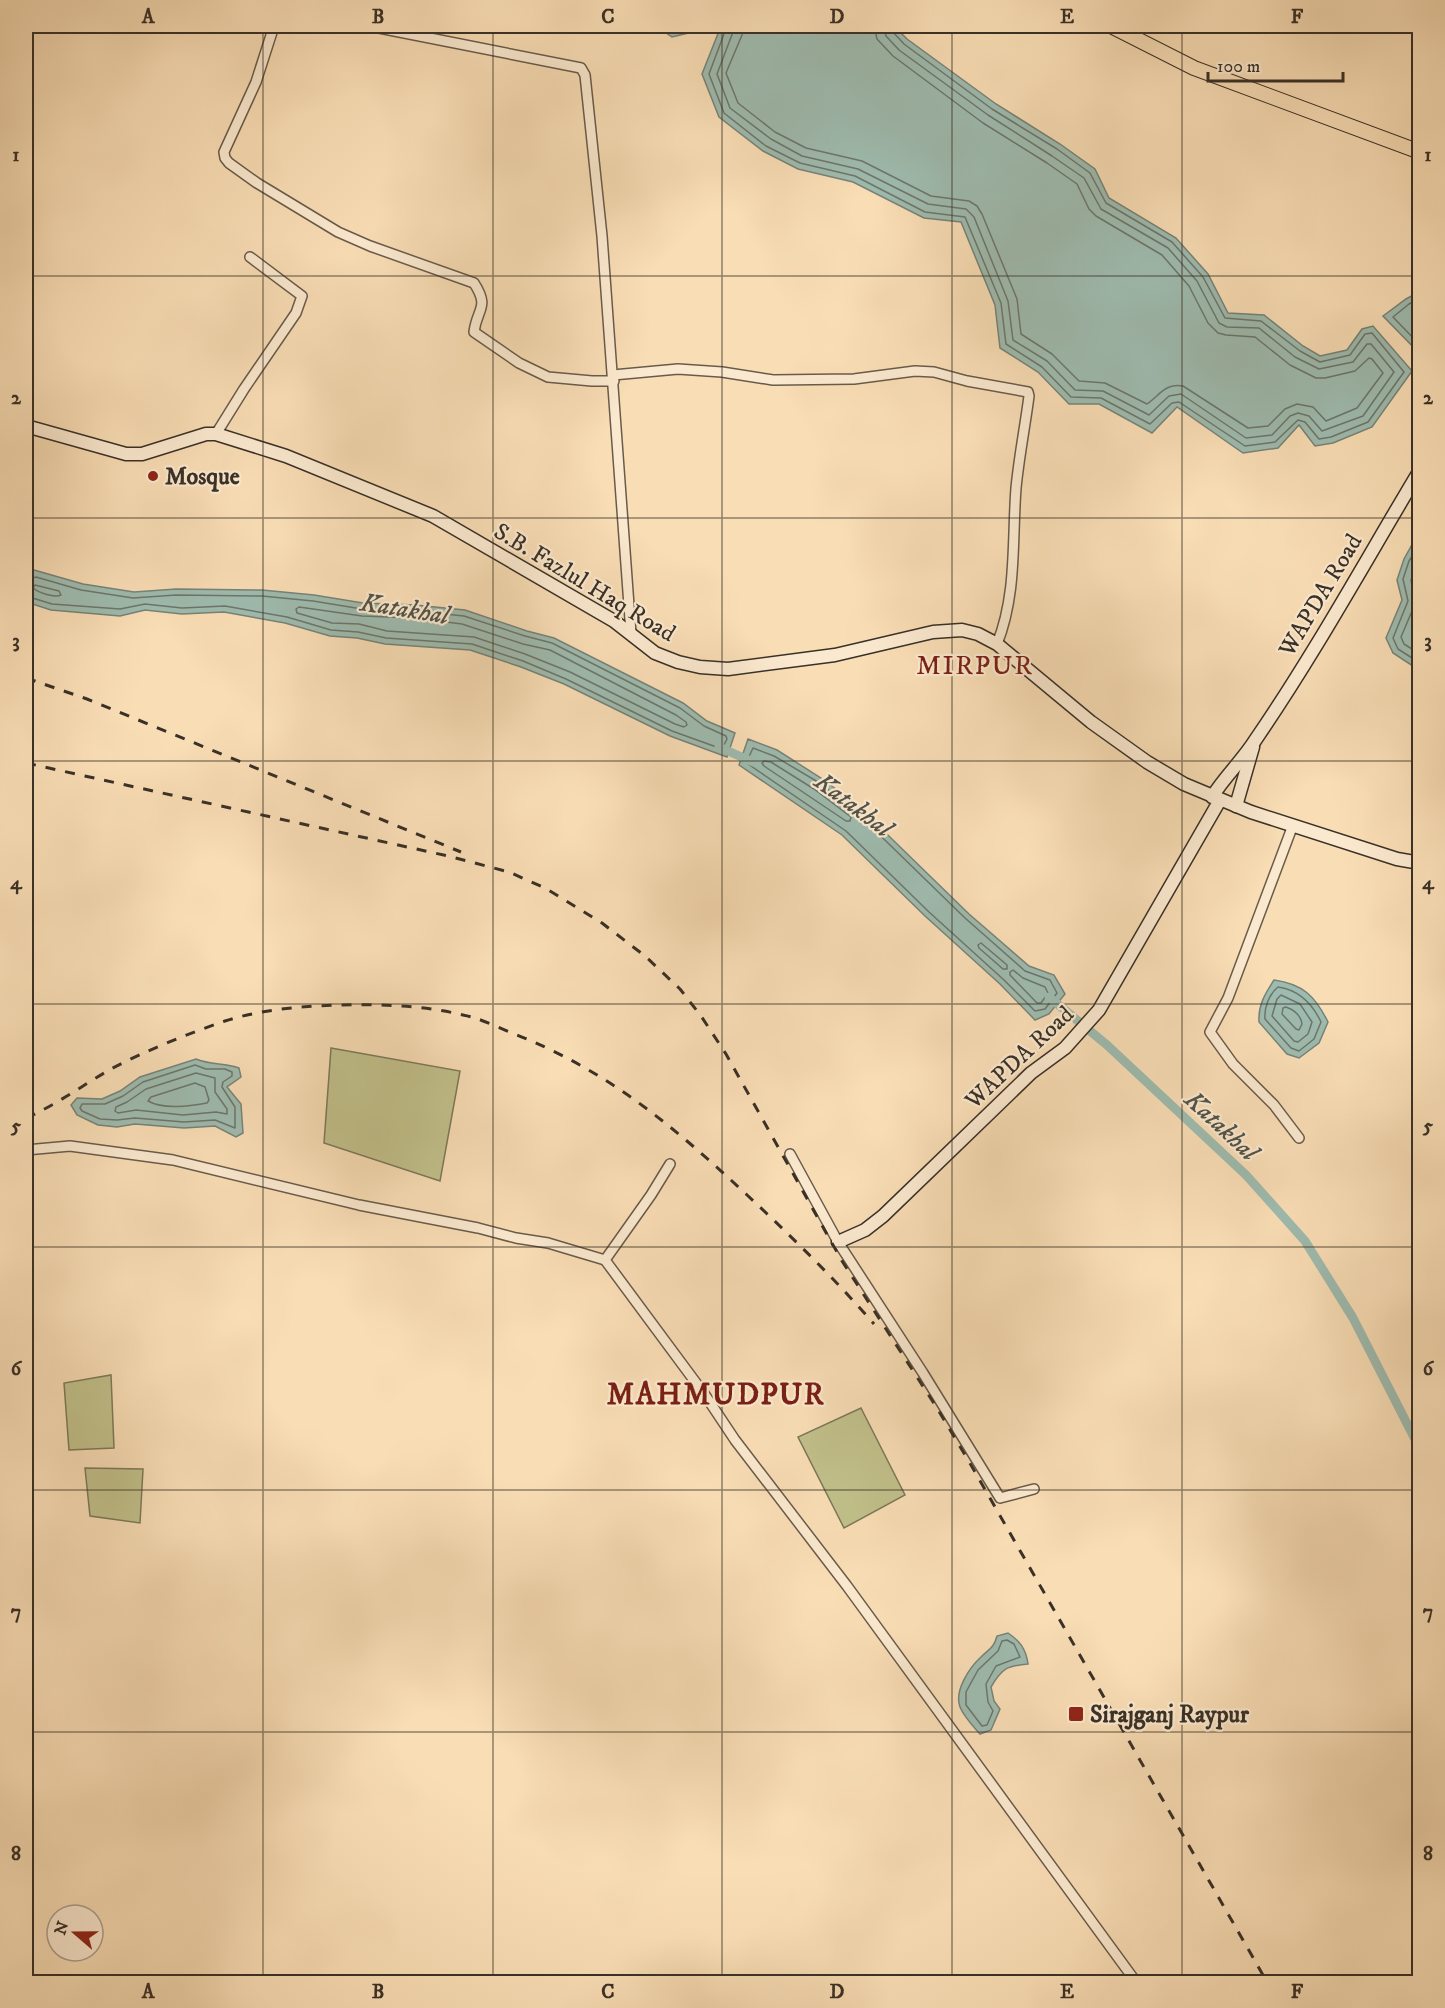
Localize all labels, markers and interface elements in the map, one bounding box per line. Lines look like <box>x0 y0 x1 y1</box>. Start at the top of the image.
text: A <box>141 5 156 30</box>
text: B <box>372 5 384 30</box>
text: C <box>601 5 615 30</box>
text: D <box>830 5 845 30</box>
text: E <box>1060 5 1074 30</box>
text: F <box>1291 5 1304 30</box>
scale bar <box>1208 45 1343 83</box>
text: 100 m <box>1217 56 1260 78</box>
text: 1 <box>12 143 20 168</box>
text: 1 <box>1424 143 1432 168</box>
text: 2 <box>11 386 22 411</box>
text: 2 <box>1423 386 1434 411</box>
place label: Mosque <box>165 462 240 492</box>
marker: Mosque <box>146 469 160 483</box>
street label: S.B. Fazlul Haq Road <box>488 517 681 649</box>
street label: WAPDA Road <box>1272 529 1369 663</box>
water label: Katakhal <box>357 586 454 633</box>
text: 3 <box>12 629 20 654</box>
text: 3 <box>1424 629 1432 654</box>
district label: MIRPUR <box>916 649 1034 683</box>
water label: Katakhal <box>807 765 901 847</box>
text: 4 <box>10 871 23 896</box>
text: 4 <box>1422 871 1435 896</box>
street label: WAPDA Road <box>958 1000 1080 1117</box>
water label: Katakhal <box>1176 1083 1267 1171</box>
text: 5 <box>10 1114 21 1139</box>
text: 5 <box>1422 1114 1433 1139</box>
text: 6 <box>11 1357 23 1382</box>
text: 6 <box>1423 1357 1435 1382</box>
district label: MAHMUDPUR <box>607 1377 825 1414</box>
text: 7 <box>11 1600 21 1625</box>
text: 7 <box>1423 1600 1433 1625</box>
place label: Sirajganj Raypur <box>1090 1700 1250 1730</box>
marker: Sirajganj Raypur <box>1067 1705 1085 1723</box>
text: 8 <box>11 1842 21 1867</box>
text: 8 <box>1423 1842 1433 1867</box>
north arrow <box>45 1903 105 1963</box>
text: N <box>50 1919 73 1938</box>
text: A <box>141 1980 156 2005</box>
text: B <box>372 1980 384 2005</box>
text: C <box>601 1980 615 2005</box>
text: D <box>830 1980 845 2005</box>
text: E <box>1060 1980 1074 2005</box>
text: F <box>1291 1980 1304 2005</box>

